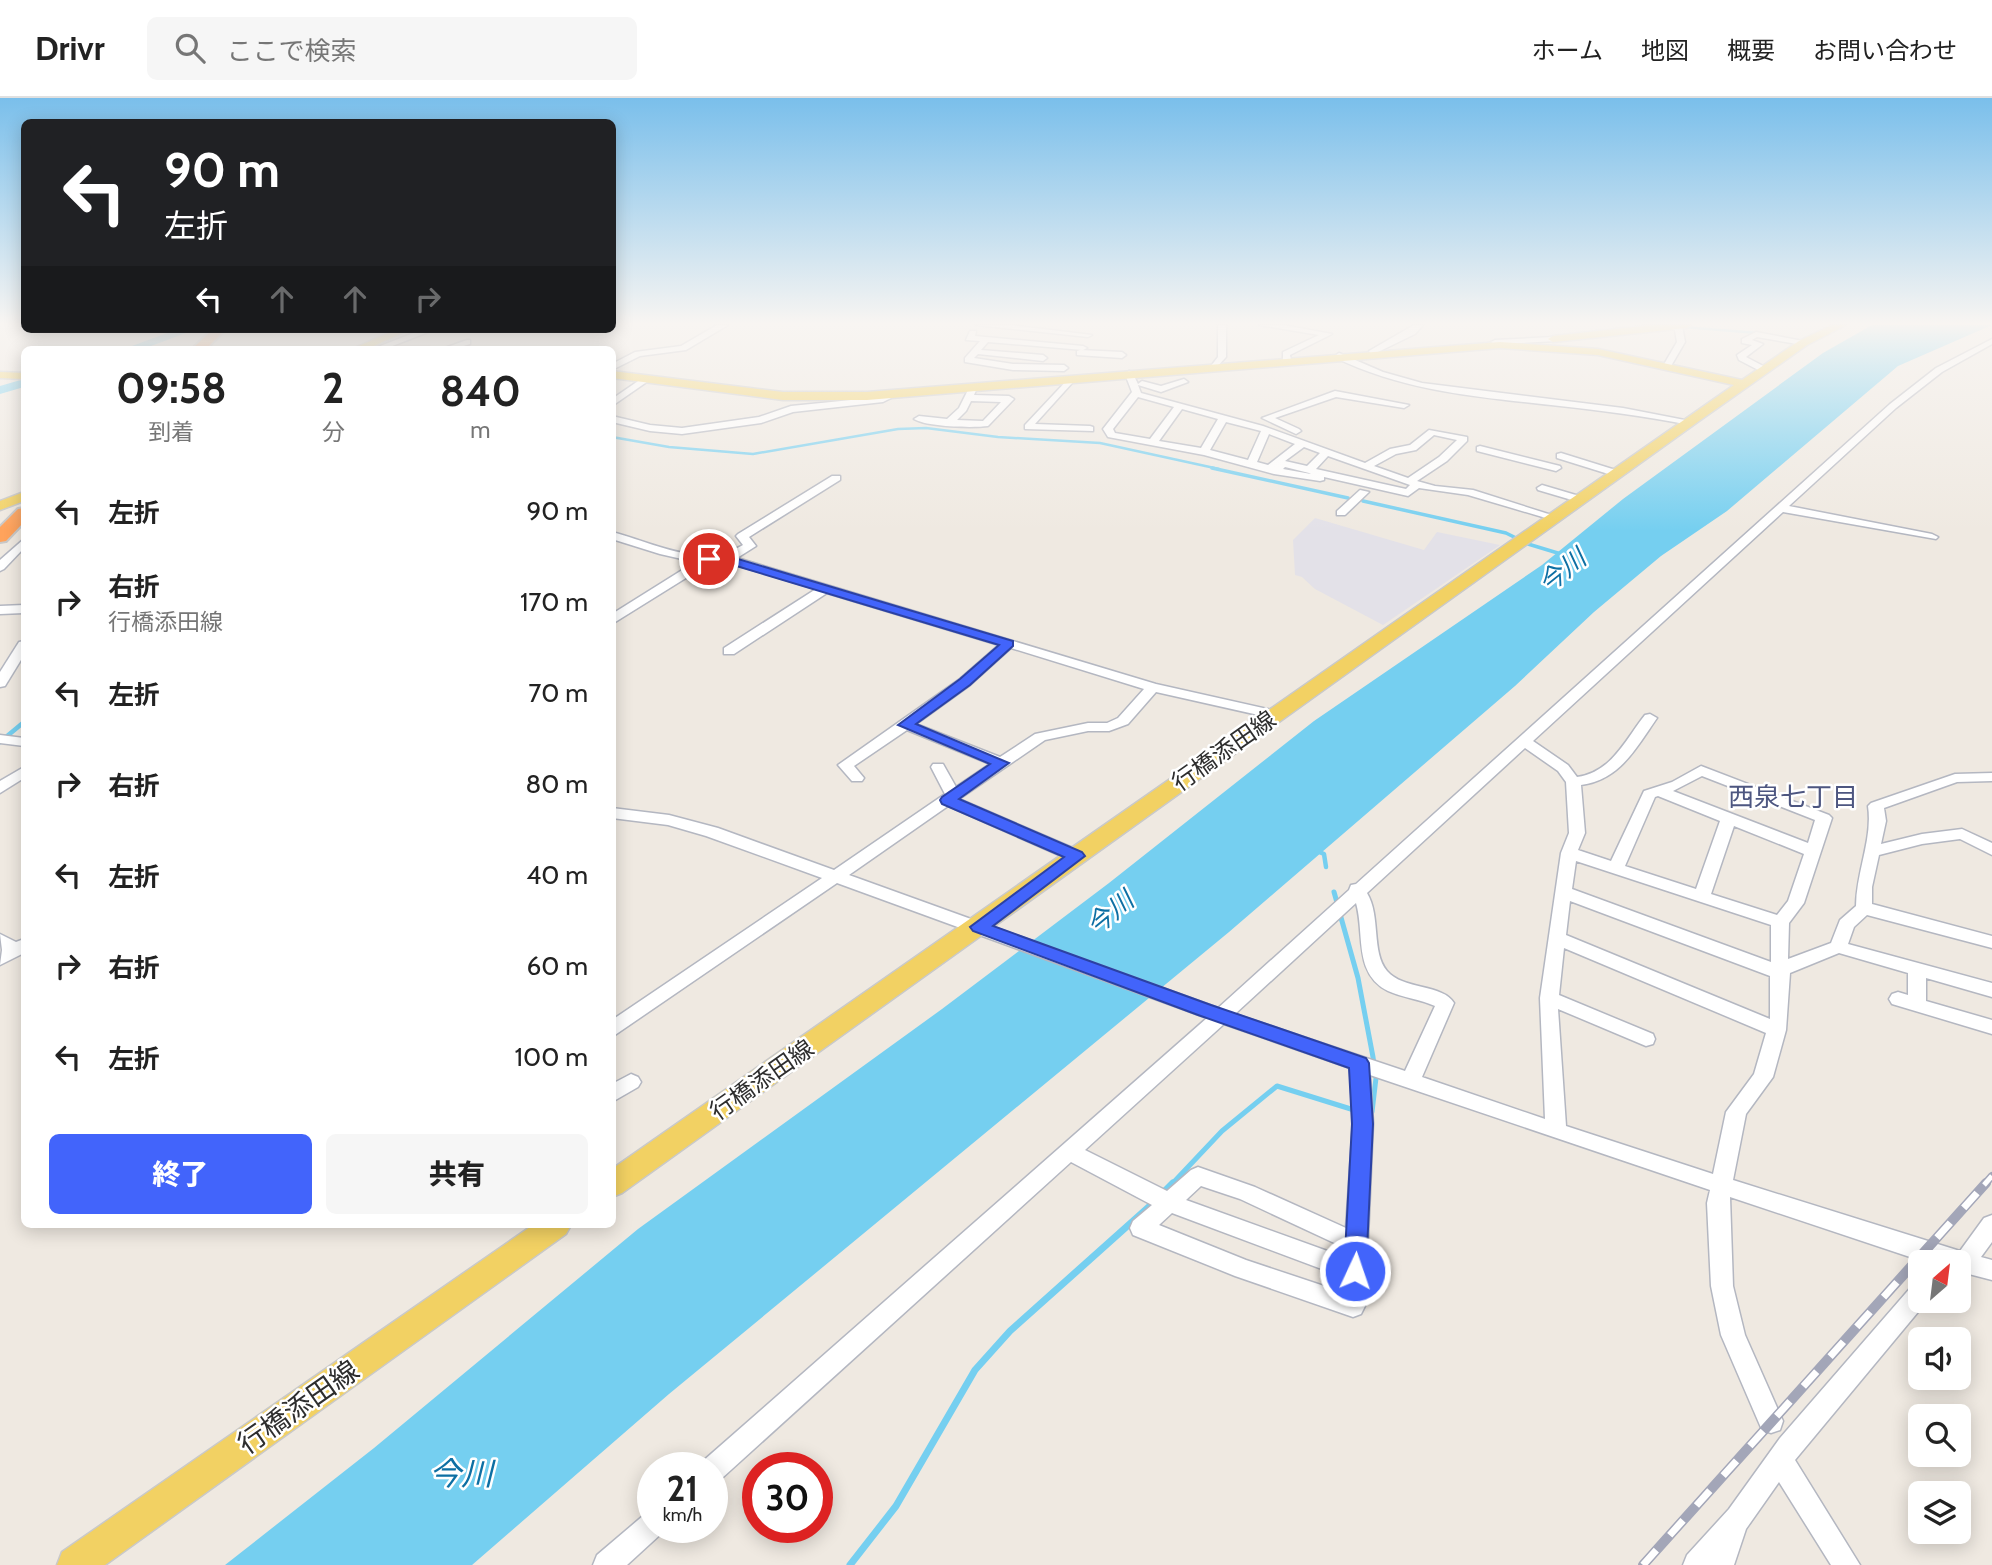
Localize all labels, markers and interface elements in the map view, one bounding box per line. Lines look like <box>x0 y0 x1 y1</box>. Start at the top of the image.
search box <box>147 17 637 80</box>
text: Drivr <box>35 28 105 68</box>
icon: search <box>171 29 209 67</box>
text: ここで検索 <box>227 35 357 67</box>
text: ホーム <box>1532 36 1603 65</box>
text: 地図 <box>1641 36 1689 65</box>
text: 概要 <box>1727 36 1775 65</box>
text: お問い合わせ <box>1813 36 1957 65</box>
text: 90 m <box>164 140 280 199</box>
icon: left <box>49 147 140 238</box>
text: 左折 <box>164 206 228 245</box>
icon: left <box>190 280 228 318</box>
icon: ahead <box>263 280 301 318</box>
icon: ahead <box>336 280 374 318</box>
icon: right <box>409 280 447 318</box>
text: 09:58 <box>116 362 227 414</box>
text: 2 <box>322 362 344 414</box>
text: 840 <box>440 365 521 417</box>
text: m <box>470 416 490 444</box>
text: 到着 <box>148 418 194 446</box>
text: 分 <box>322 418 345 446</box>
icon: left <box>49 492 87 530</box>
text: 90 m <box>526 495 588 527</box>
text: 左折 <box>108 497 160 529</box>
pin <box>679 529 739 589</box>
icon: arrive <box>690 540 728 578</box>
water label: 今川 <box>1532 540 1595 600</box>
text: 右折 <box>108 571 160 603</box>
icon: right <box>49 583 87 621</box>
text: 170 m <box>520 586 588 618</box>
text: 行橋添田線 <box>108 608 223 636</box>
icon: left <box>49 674 87 712</box>
text: 70 m <box>528 677 588 709</box>
text: 左折 <box>108 679 160 711</box>
street label: 行橋添田線 <box>1166 704 1281 797</box>
icon: right <box>49 765 87 803</box>
text: 80 m <box>525 768 588 800</box>
text: 右折 <box>108 770 160 802</box>
district label: 西泉七丁目 <box>1728 781 1858 813</box>
icon: left <box>49 856 87 894</box>
text: 40 m <box>526 859 588 891</box>
text: 左折 <box>108 861 160 893</box>
water label: 今川 <box>1080 882 1142 942</box>
icon: right <box>49 947 87 985</box>
text: 60 m <box>526 950 588 982</box>
text: 右折 <box>108 952 160 984</box>
street label: 行橋添田線 <box>704 1033 819 1126</box>
icon: left <box>49 1038 87 1076</box>
text: 100 m <box>515 1041 588 1073</box>
text: 左折 <box>108 1043 160 1075</box>
button: 終了 <box>49 1134 312 1214</box>
button: 共有 <box>326 1134 588 1214</box>
position arrow <box>1318 1234 1392 1308</box>
north arrow <box>1908 1250 1970 1312</box>
map controls <box>1908 1250 1971 1544</box>
button: sound <box>1908 1327 1971 1390</box>
street label: 行橋添田線 <box>231 1353 365 1461</box>
button: search <box>1908 1404 1971 1467</box>
speed limit sign: 30 <box>742 1452 833 1543</box>
water label: 今川 <box>429 1454 496 1493</box>
text: 21 <box>667 1467 698 1510</box>
button: layers <box>1908 1481 1971 1544</box>
text: km/h <box>663 1504 702 1526</box>

